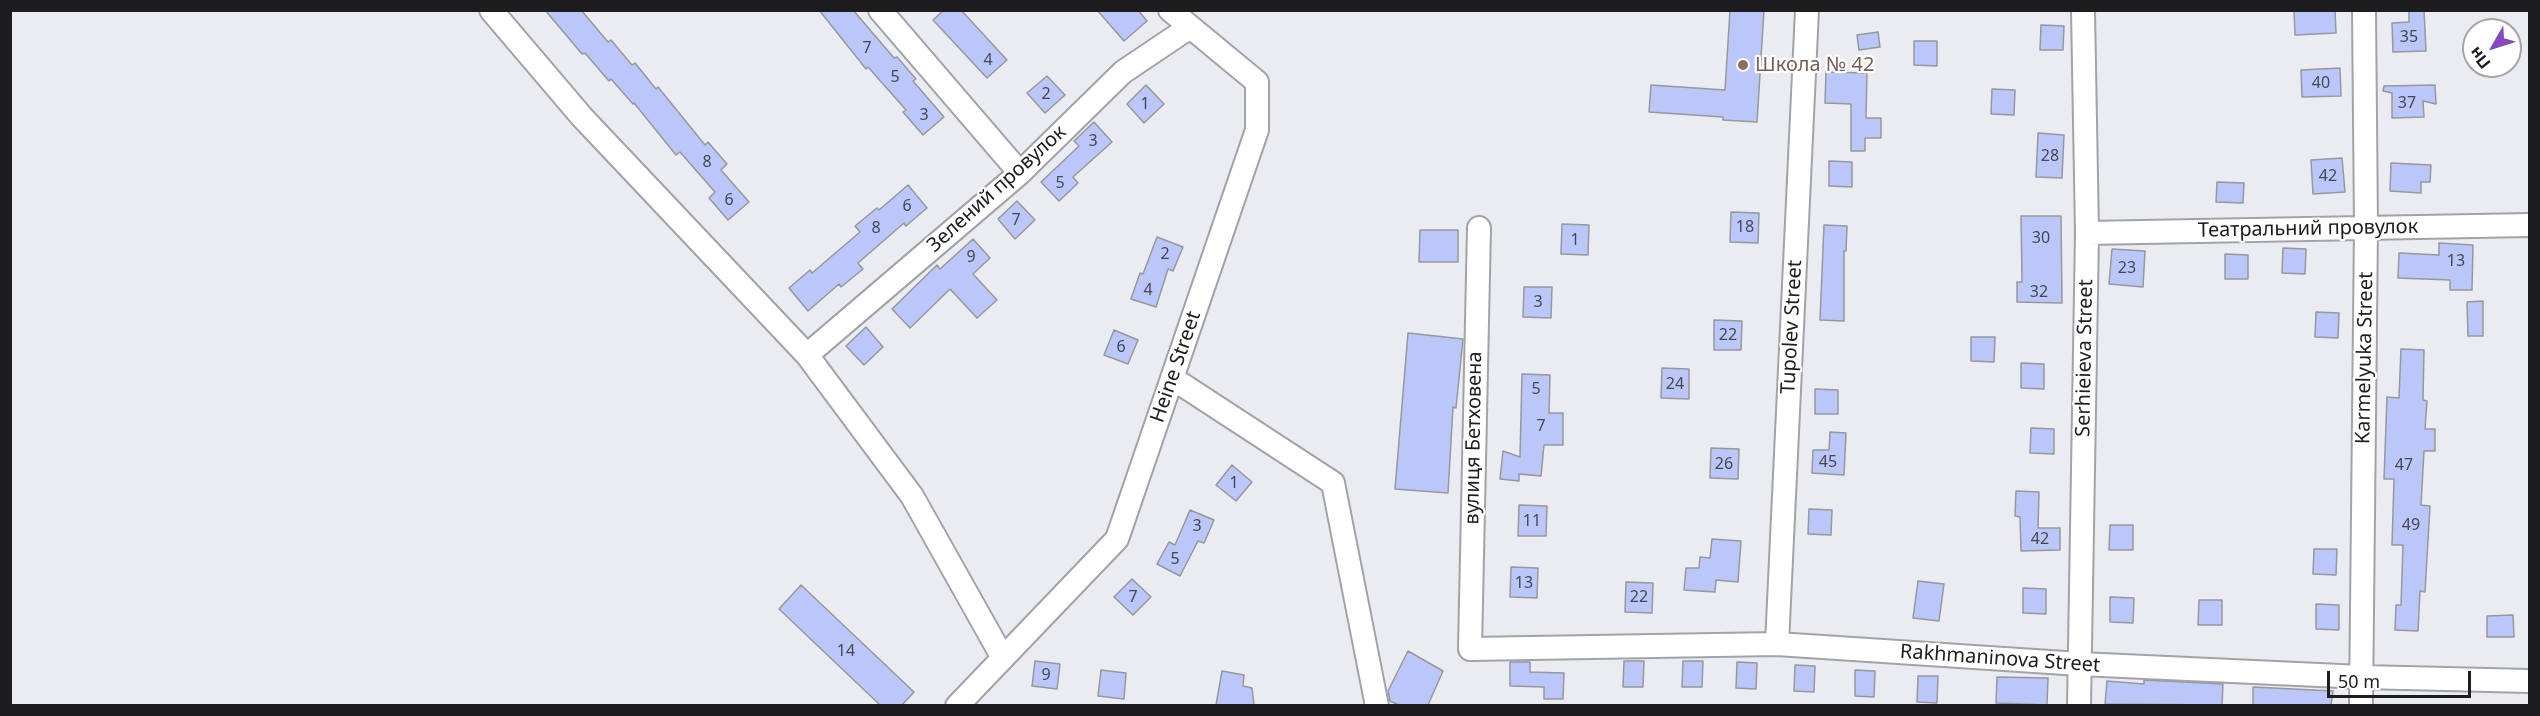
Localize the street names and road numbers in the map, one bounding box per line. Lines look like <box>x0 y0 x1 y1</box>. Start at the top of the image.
street label: Зелений провулок <box>923 120 1071 258</box>
street label: Театральний провулок <box>2198 215 2418 243</box>
street label: Tupolev Street <box>1777 259 1807 395</box>
street label: Karmelyuka Street <box>2351 272 2379 444</box>
street label: Serhieieva Street <box>2072 279 2098 437</box>
street label: Heine Street <box>1146 308 1206 426</box>
street label: вулиця Бетховена <box>1460 351 1488 525</box>
street label: Rakhmaninova Street <box>1899 640 2101 678</box>

